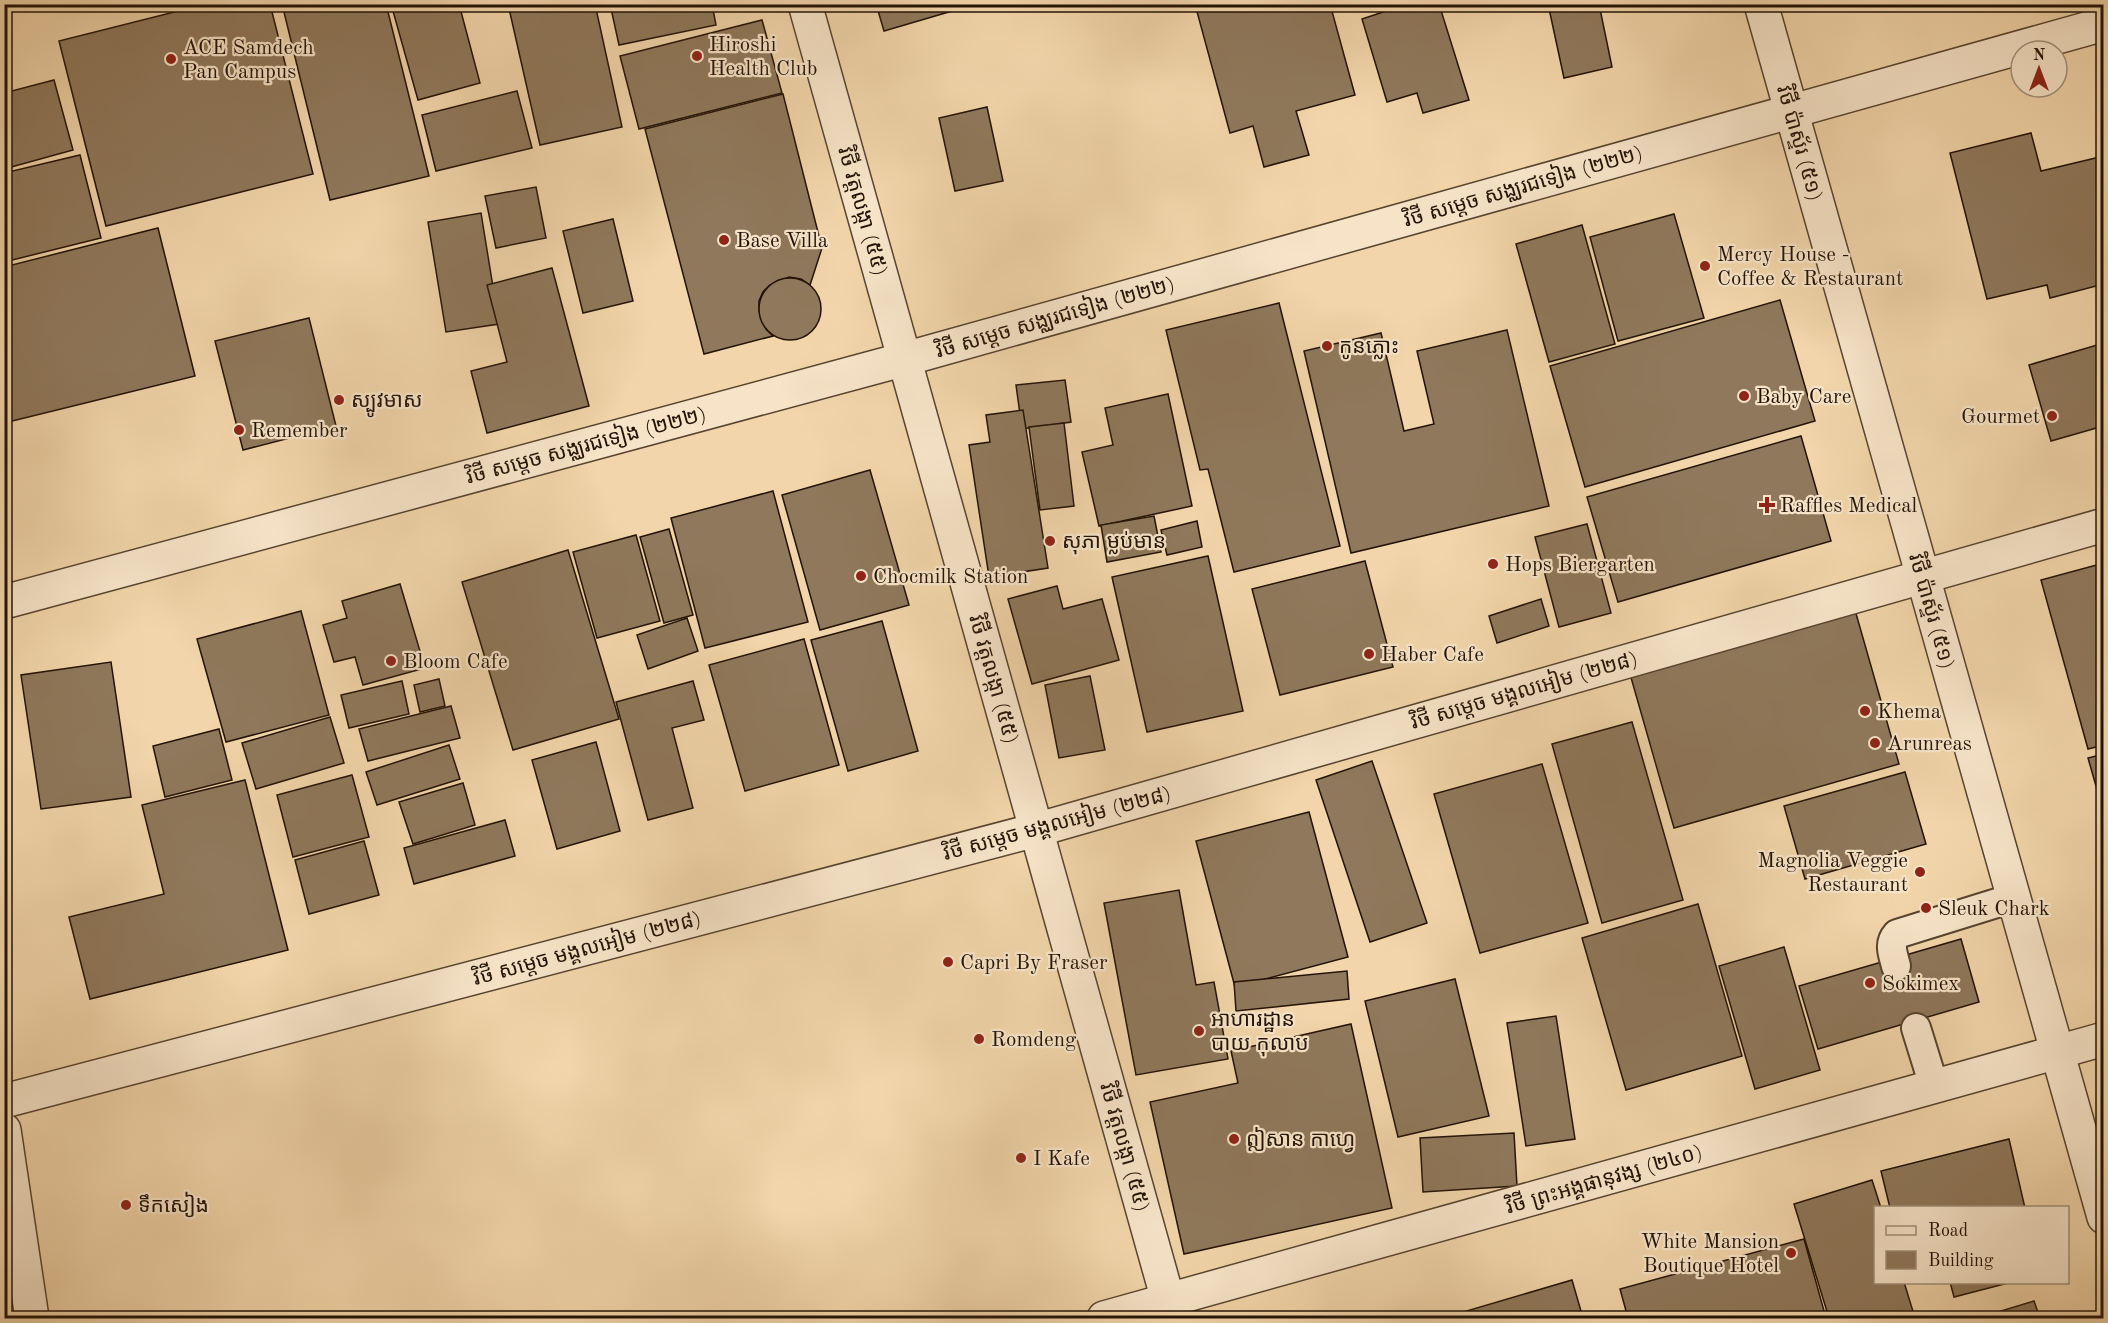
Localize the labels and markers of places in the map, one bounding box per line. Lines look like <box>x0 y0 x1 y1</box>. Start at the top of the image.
place label: Hiroshi Health Club <box>709 35 818 80</box>
place label: ACE Samdech Pan Campus <box>183 38 314 83</box>
marker: Hiroshi Health Club <box>690 49 704 63</box>
marker: ACE Samdech Pan Campus <box>164 52 178 66</box>
place label: Base Villa <box>736 231 828 252</box>
marker: Base Villa <box>717 233 731 247</box>
place label: Mercy House - Coffee & Restaurant <box>1717 245 1903 290</box>
marker: Mercy House - Coffee & Restaurant <box>1698 259 1712 273</box>
place label: កូនភ្លោះ <box>1339 337 1399 360</box>
marker: កូនភ្លោះ <box>1320 339 1334 353</box>
place label: Baby Care <box>1756 387 1851 408</box>
marker: Baby Care <box>1737 389 1751 403</box>
place label: ស្បូវមាស <box>351 391 422 418</box>
marker: ស្បូវមាស <box>332 393 346 407</box>
place label: Gourmet <box>1961 407 2040 428</box>
marker: Gourmet <box>2045 409 2059 423</box>
place label: Remember <box>251 421 348 442</box>
marker: Remember <box>232 423 246 437</box>
marker: Raffles Medical <box>1758 496 1776 514</box>
place label: Raffles Medical <box>1780 496 1918 517</box>
place label: សុភា ម្លប់មាន <box>1062 531 1166 555</box>
marker: សុភា ម្លប់មាន <box>1043 534 1057 548</box>
place label: Hops Biergarten <box>1505 555 1655 576</box>
marker: Hops Biergarten <box>1486 557 1500 571</box>
place label: Chocmilk Station <box>873 567 1028 588</box>
marker: Chocmilk Station <box>854 569 868 583</box>
place label: Haber Cafe <box>1381 645 1484 666</box>
marker: Haber Cafe <box>1362 647 1376 661</box>
place label: Bloom Cafe <box>403 652 508 673</box>
marker: Bloom Cafe <box>384 654 398 668</box>
place label: Khema <box>1877 702 1941 723</box>
marker: Khema <box>1858 704 1872 718</box>
place label: Arunreas <box>1887 734 1972 755</box>
marker: Arunreas <box>1868 736 1882 750</box>
place label: Magnolia Veggie Restaurant <box>1757 851 1908 896</box>
marker: Magnolia Veggie Restaurant <box>1913 865 1927 879</box>
place label: Sleuk Chark <box>1938 899 2050 920</box>
marker: Sleuk Chark <box>1919 901 1933 915</box>
place label: Capri By Fraser <box>960 953 1108 974</box>
marker: Capri By Fraser <box>941 955 955 969</box>
place label: Sokimex <box>1882 974 1959 995</box>
marker: Sokimex <box>1863 976 1877 990</box>
place label: អាហារដ្ឋាន បាយ កុលាប <box>1211 1010 1309 1057</box>
marker: អាហារដ្ឋាន បាយ កុលាប <box>1192 1024 1206 1038</box>
place label: Romdeng <box>991 1030 1077 1051</box>
marker: Romdeng <box>972 1032 986 1046</box>
place label: ឦសាន កាហ្វេ <box>1246 1127 1355 1153</box>
marker: ឦសាន កាហ្វេ <box>1227 1132 1241 1146</box>
place label: I Kafe <box>1033 1149 1090 1170</box>
marker: I Kafe <box>1014 1151 1028 1165</box>
place label: ទឹកសៀង <box>138 1191 209 1218</box>
marker: ទឹកសៀង <box>119 1198 133 1212</box>
place label: White Mansion Boutique Hotel <box>1641 1232 1779 1277</box>
marker: White Mansion Boutique Hotel <box>1784 1246 1798 1260</box>

